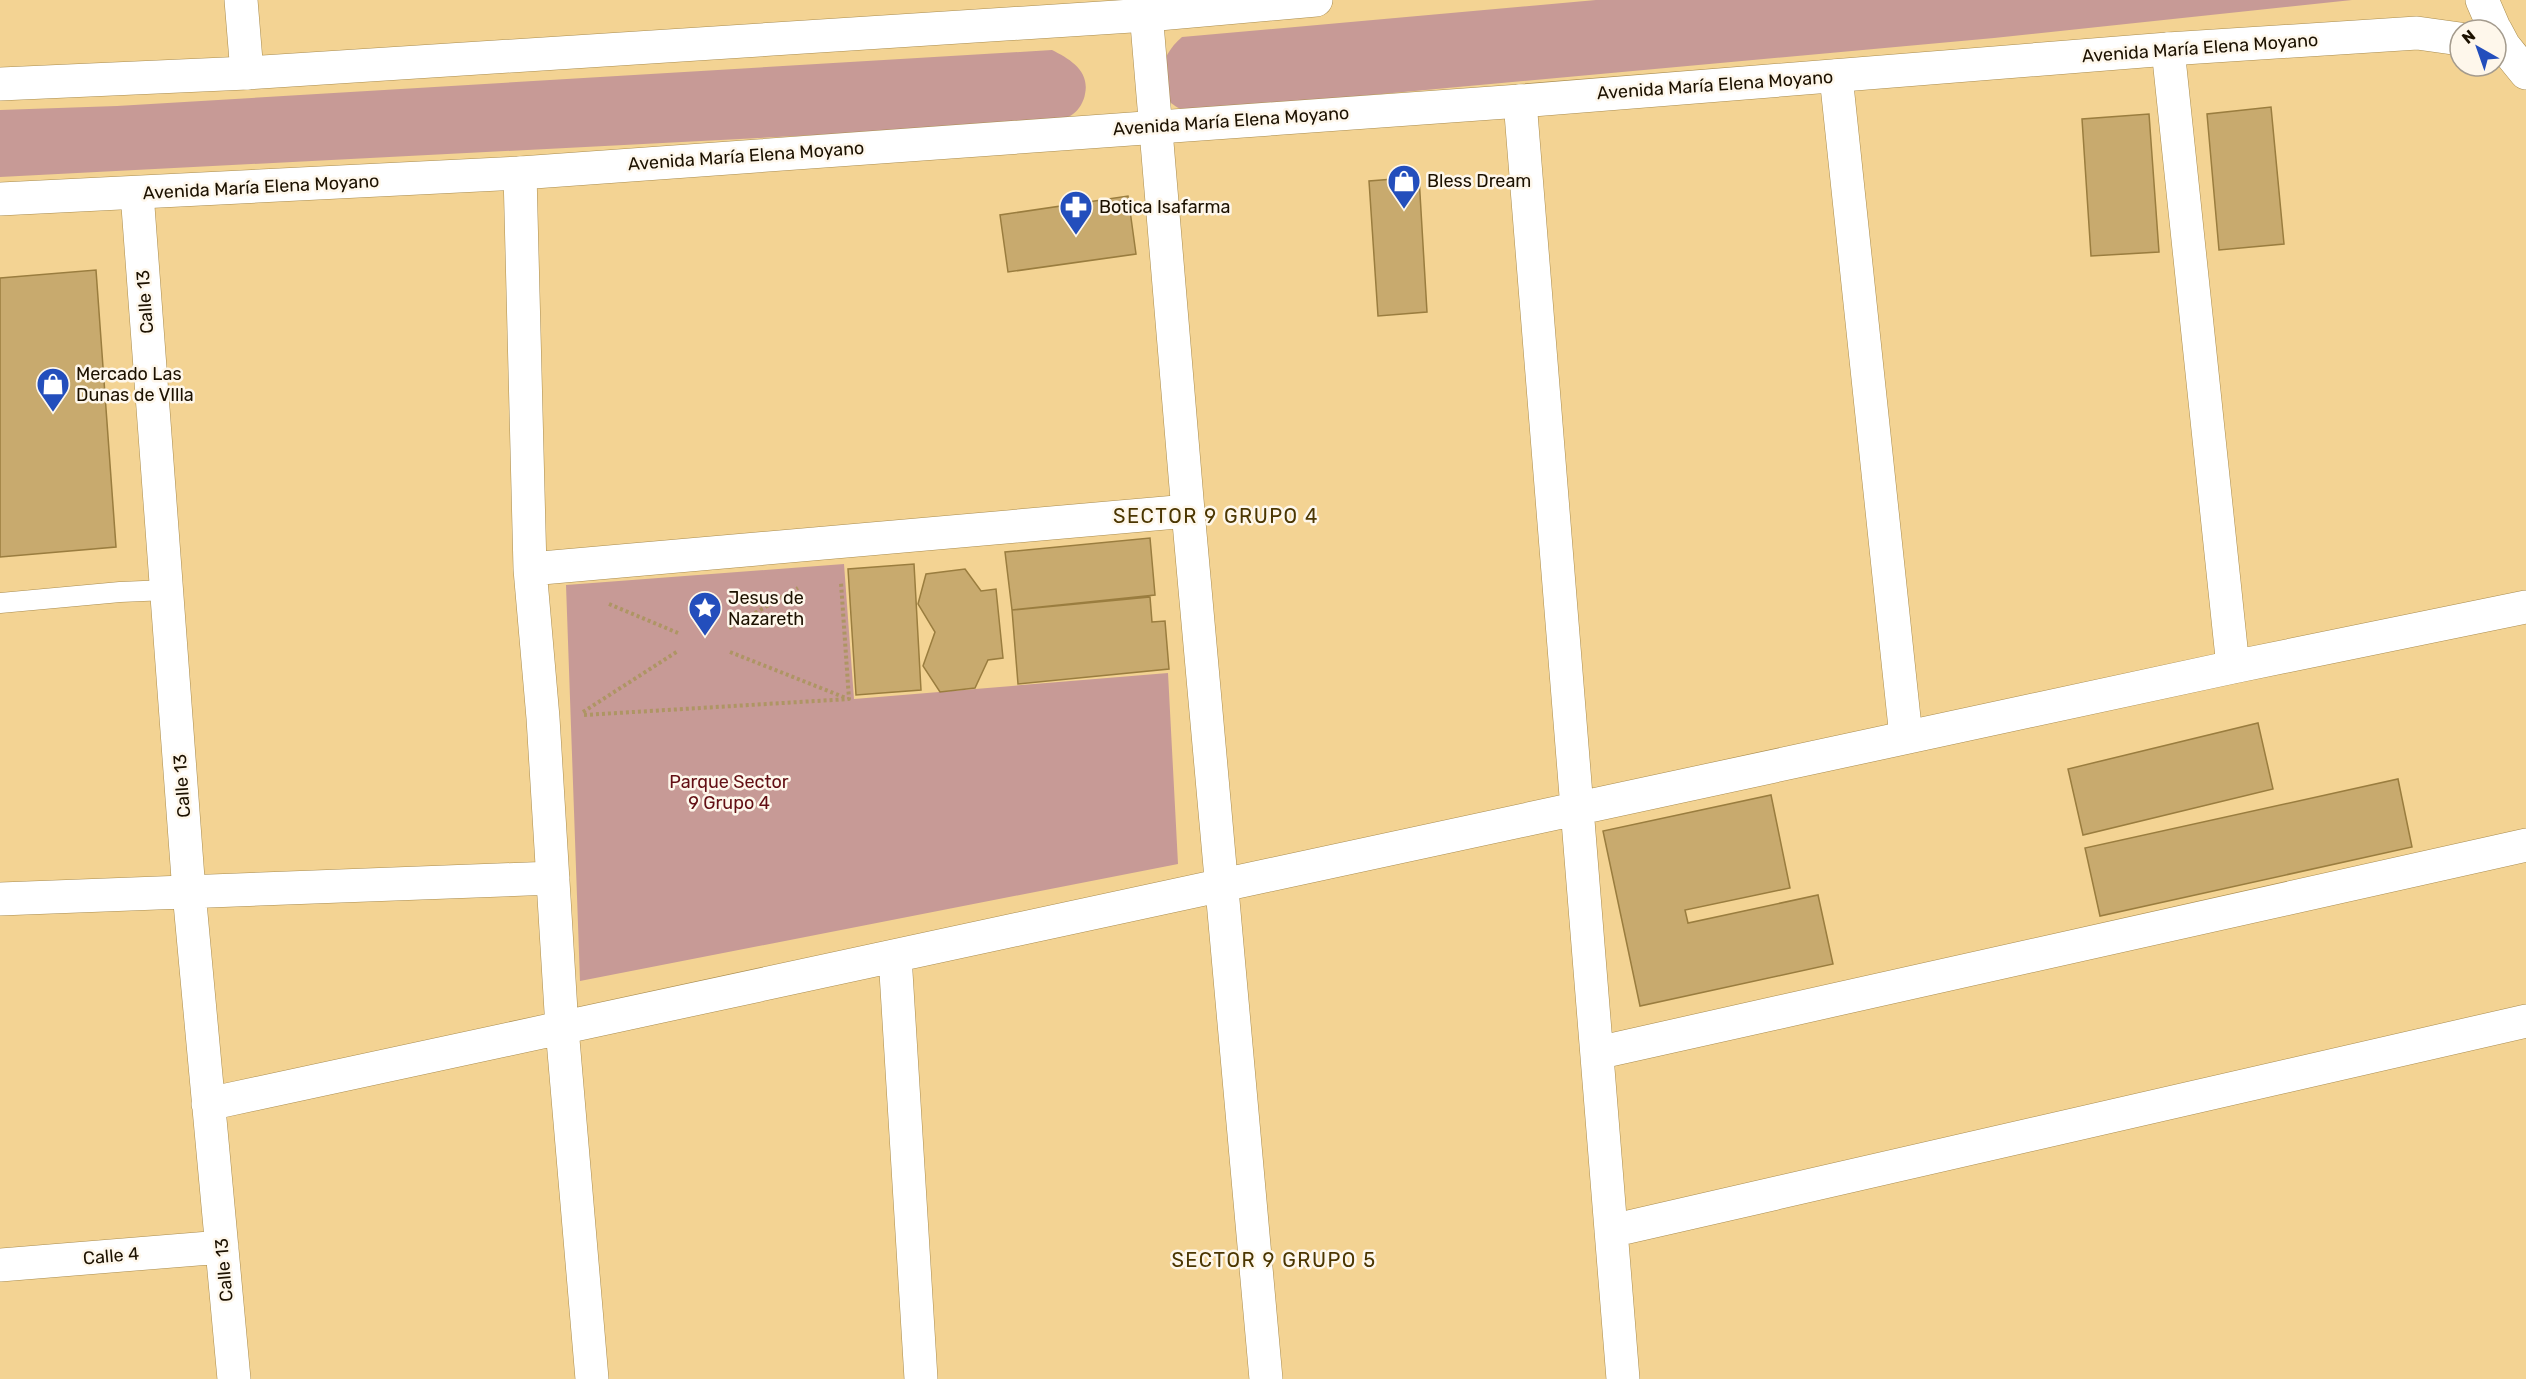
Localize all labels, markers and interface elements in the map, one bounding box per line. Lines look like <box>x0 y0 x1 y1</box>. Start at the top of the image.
north arrow <box>2448 18 2508 78</box>
text: N <box>2458 26 2479 48</box>
street label: Avenida María Elena Moyano <box>2081 29 2319 67</box>
street label: Avenida María Elena Moyano <box>1596 66 1834 104</box>
street label: Avenida María Elena Moyano <box>1112 102 1350 140</box>
street label: Avenida María Elena Moyano <box>627 137 865 175</box>
shop icon: Bless Dream <box>1386 163 1422 210</box>
street label: Avenida María Elena Moyano <box>142 170 380 204</box>
place label: Bless Dream <box>1427 170 1531 192</box>
pharmacy icon: Botica Isafarma <box>1058 189 1094 236</box>
place label: Botica Isafarma <box>1099 196 1230 218</box>
street label: Calle 13 <box>132 269 158 335</box>
place label: Mercado Las Dunas de VIlla <box>76 363 194 406</box>
shop icon: Mercado Las Dunas de VIlla <box>35 366 71 413</box>
district label: SECTOR 9 GRUPO 4 <box>1113 504 1319 528</box>
place label: Jesus de Nazareth <box>728 587 804 630</box>
place icon: Jesus de Nazareth <box>687 590 723 637</box>
street label: Calle 13 <box>169 753 195 819</box>
park label: Parque Sector 9 Grupo 4 <box>669 771 789 814</box>
street label: Calle 13 <box>210 1237 238 1303</box>
street label: Calle 4 <box>82 1243 140 1269</box>
district label: SECTOR 9 GRUPO 5 <box>1171 1248 1377 1272</box>

